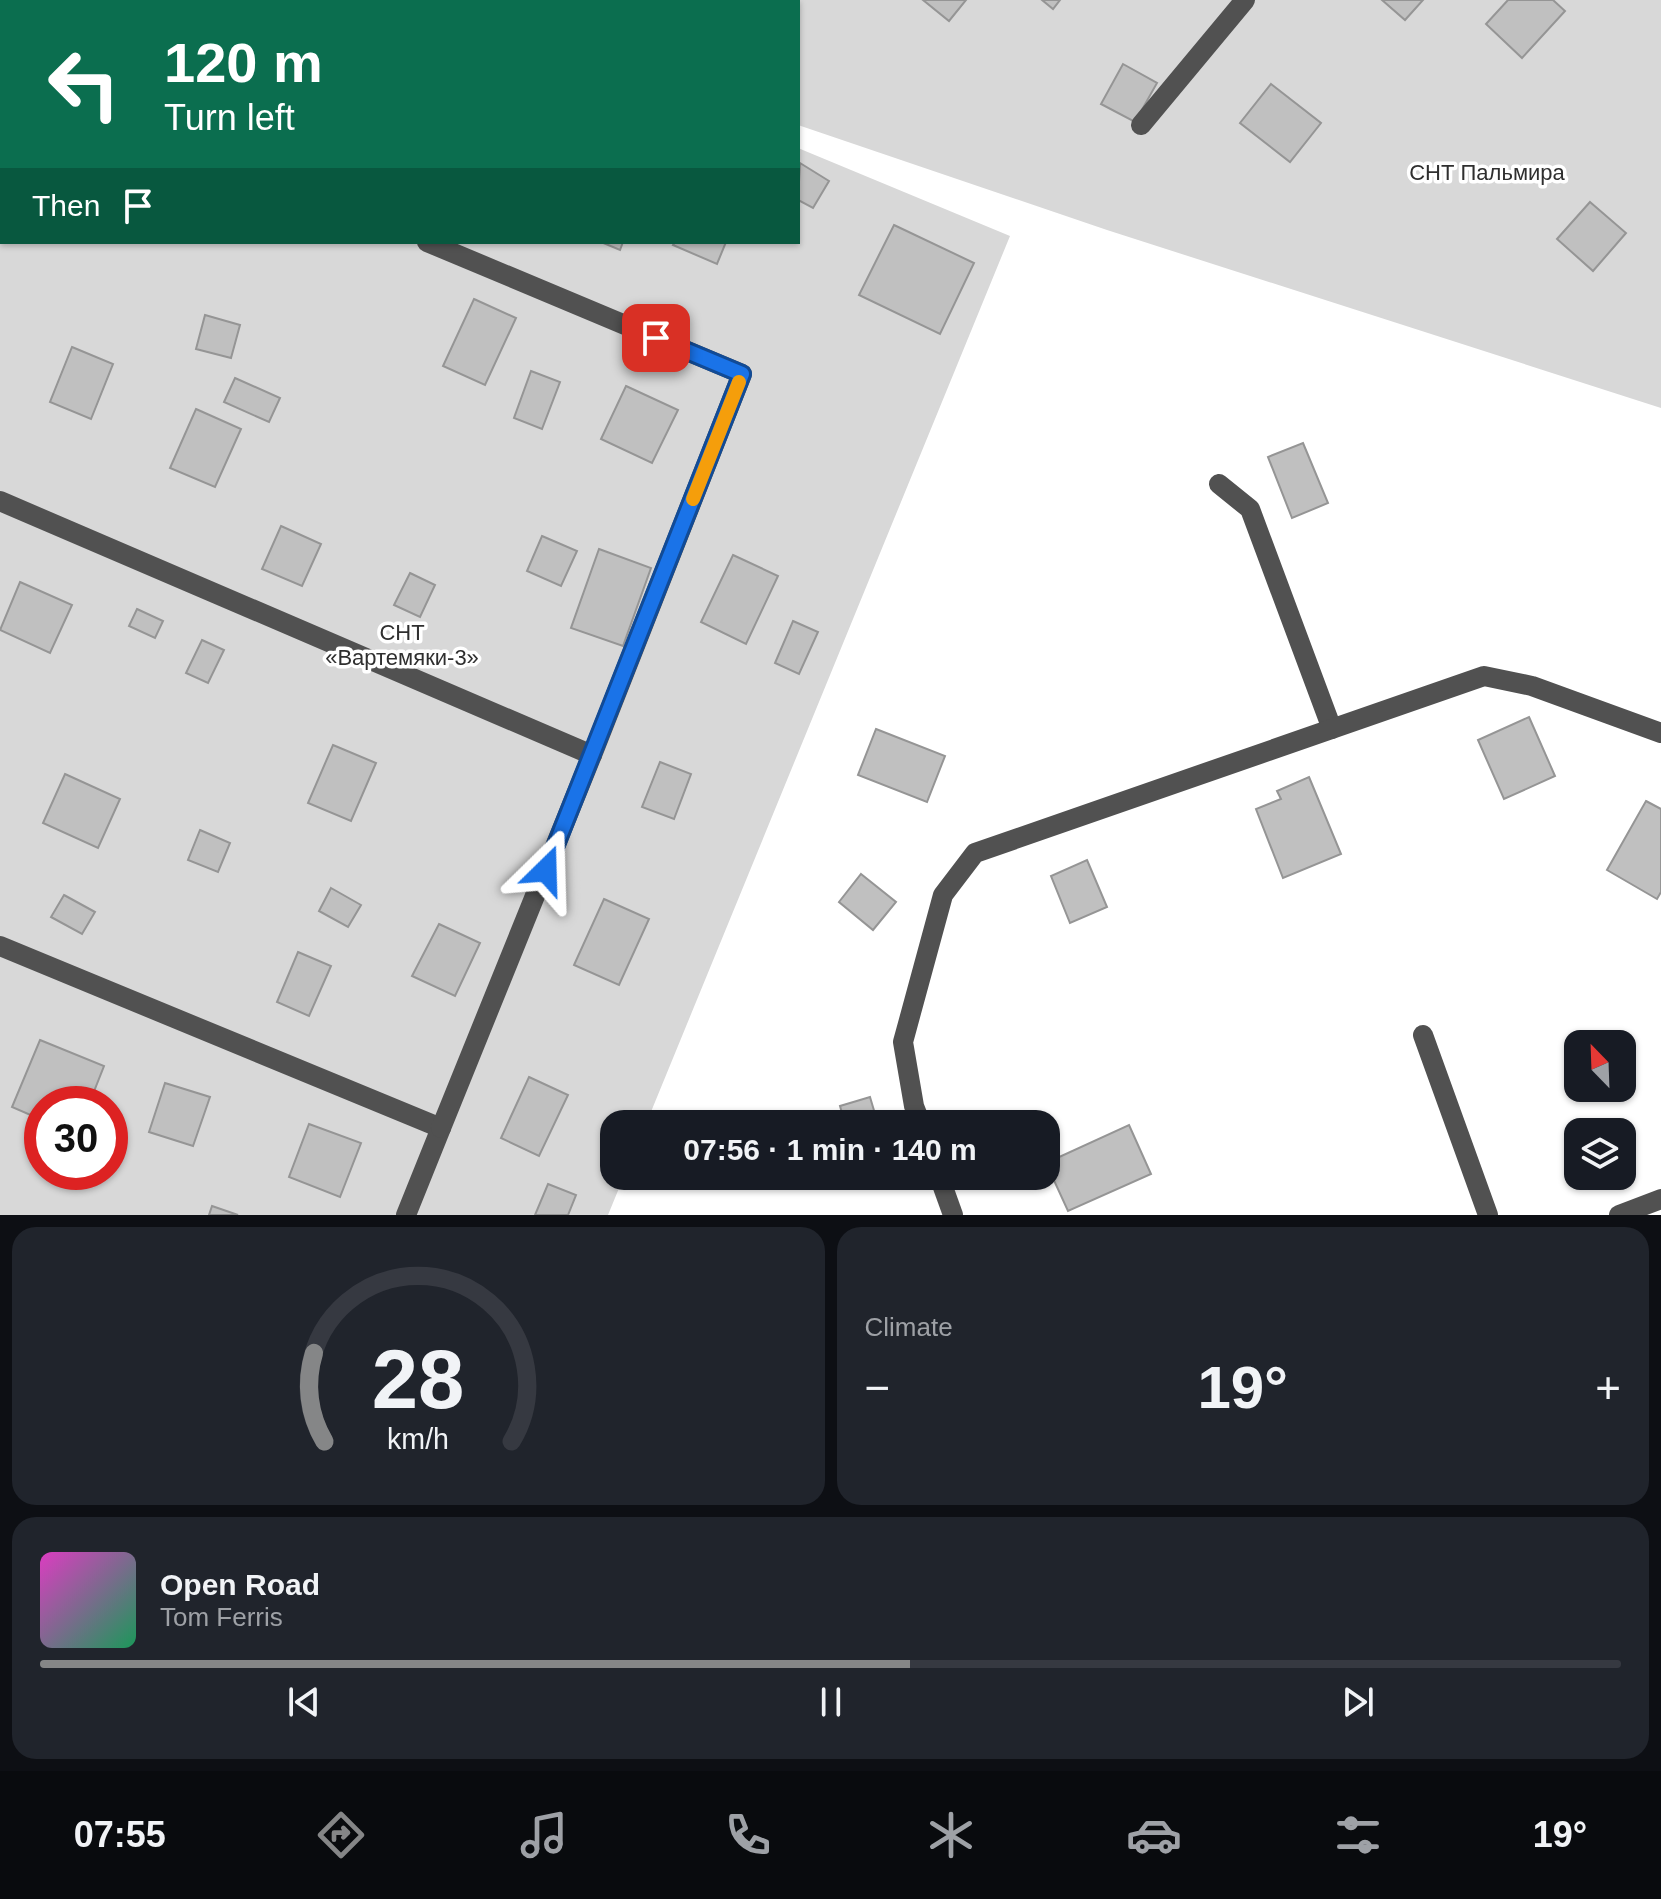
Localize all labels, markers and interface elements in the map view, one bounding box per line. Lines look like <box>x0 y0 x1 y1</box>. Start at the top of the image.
text: 120 m <box>164 31 323 94</box>
icon: left <box>32 32 136 136</box>
text: Turn left <box>164 97 295 138</box>
park label: СНТ Пальмира <box>1409 160 1566 185</box>
icon: arrive <box>116 184 160 228</box>
text: Then <box>32 189 100 222</box>
pin <box>622 304 690 372</box>
icon: arrive <box>634 316 678 360</box>
park label: СНТ «Вартемяки-3» <box>325 620 479 670</box>
position arrow <box>504 828 588 912</box>
north arrow <box>1564 1030 1636 1102</box>
map controls <box>1564 1030 1636 1190</box>
speed limit sign: 30 <box>24 1086 128 1190</box>
button: layers <box>1564 1118 1636 1190</box>
text: 07:56 · 1 min · 140 m <box>683 1133 977 1166</box>
text: Climate <box>865 1312 953 1342</box>
text: 28 <box>372 1333 465 1426</box>
text: 19° <box>1197 1354 1288 1421</box>
text: − <box>865 1363 890 1412</box>
text: + <box>1595 1363 1621 1412</box>
text: km/h <box>387 1423 449 1455</box>
text: Open Road <box>160 1568 320 1601</box>
text: Tom Ferris <box>160 1602 283 1632</box>
icon: previous <box>282 1680 326 1724</box>
icon: pause <box>809 1680 853 1724</box>
icon: next <box>1336 1680 1380 1724</box>
icon: directions <box>313 1807 369 1863</box>
icon: music <box>516 1807 572 1863</box>
icon: phone <box>720 1807 776 1863</box>
icon: climate <box>923 1807 979 1863</box>
icon: car <box>1126 1807 1182 1863</box>
icon: filters <box>1330 1807 1386 1863</box>
text: 07:55 <box>74 1814 166 1855</box>
text: 19° <box>1533 1814 1587 1855</box>

